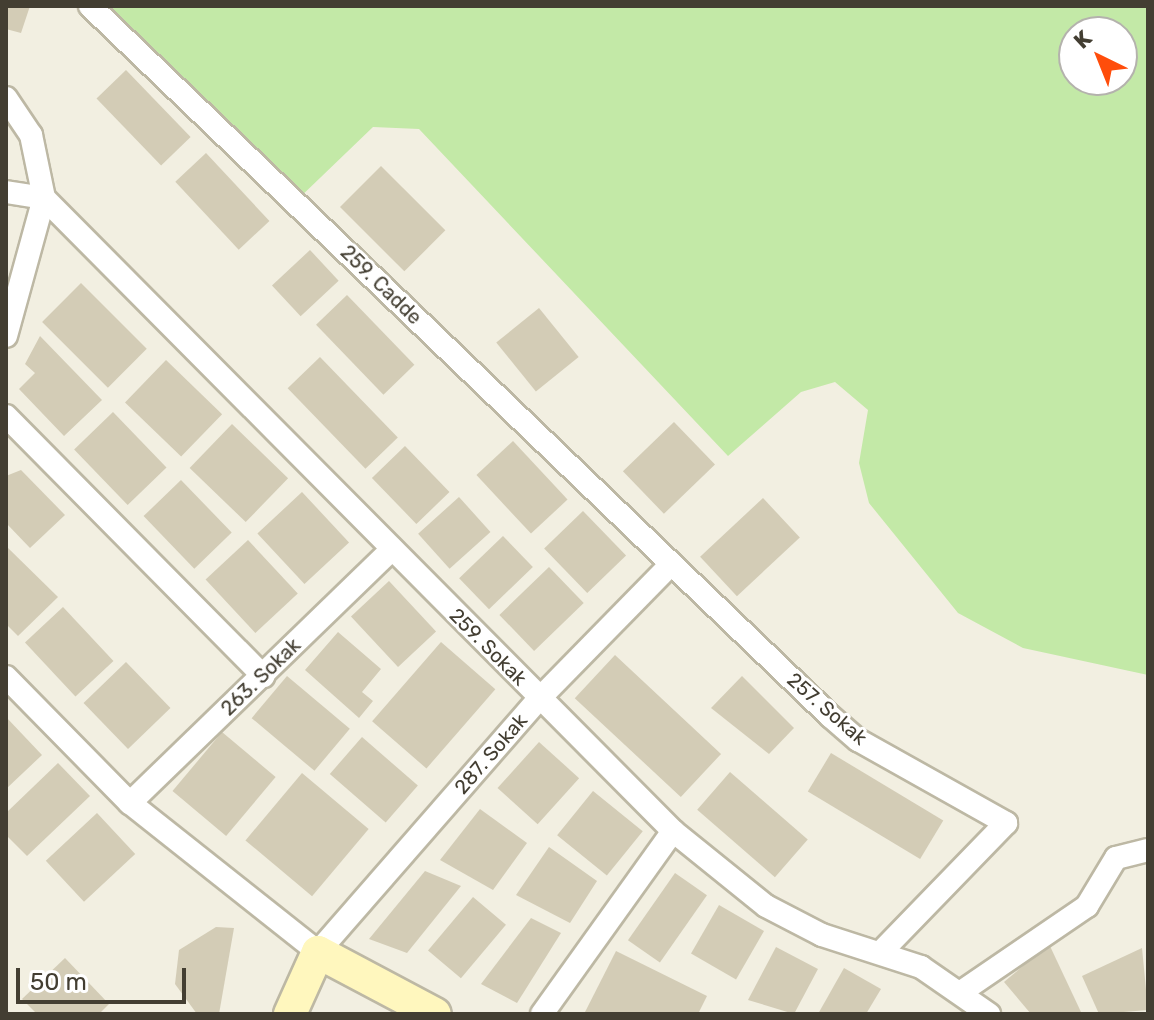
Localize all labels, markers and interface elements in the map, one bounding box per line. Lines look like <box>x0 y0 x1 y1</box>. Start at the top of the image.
north arrow <box>1058 16 1138 96</box>
text: K <box>1068 25 1097 54</box>
street label: 259. Cadde <box>335 240 427 330</box>
street label: 259. Sokak <box>444 603 532 691</box>
street label: 263. Sokak <box>216 633 306 721</box>
street label: 257. Sokak <box>782 668 872 750</box>
street label: 287. Sokak <box>450 709 532 799</box>
scale bar <box>20 952 190 1002</box>
text: 50 m <box>30 968 87 996</box>

